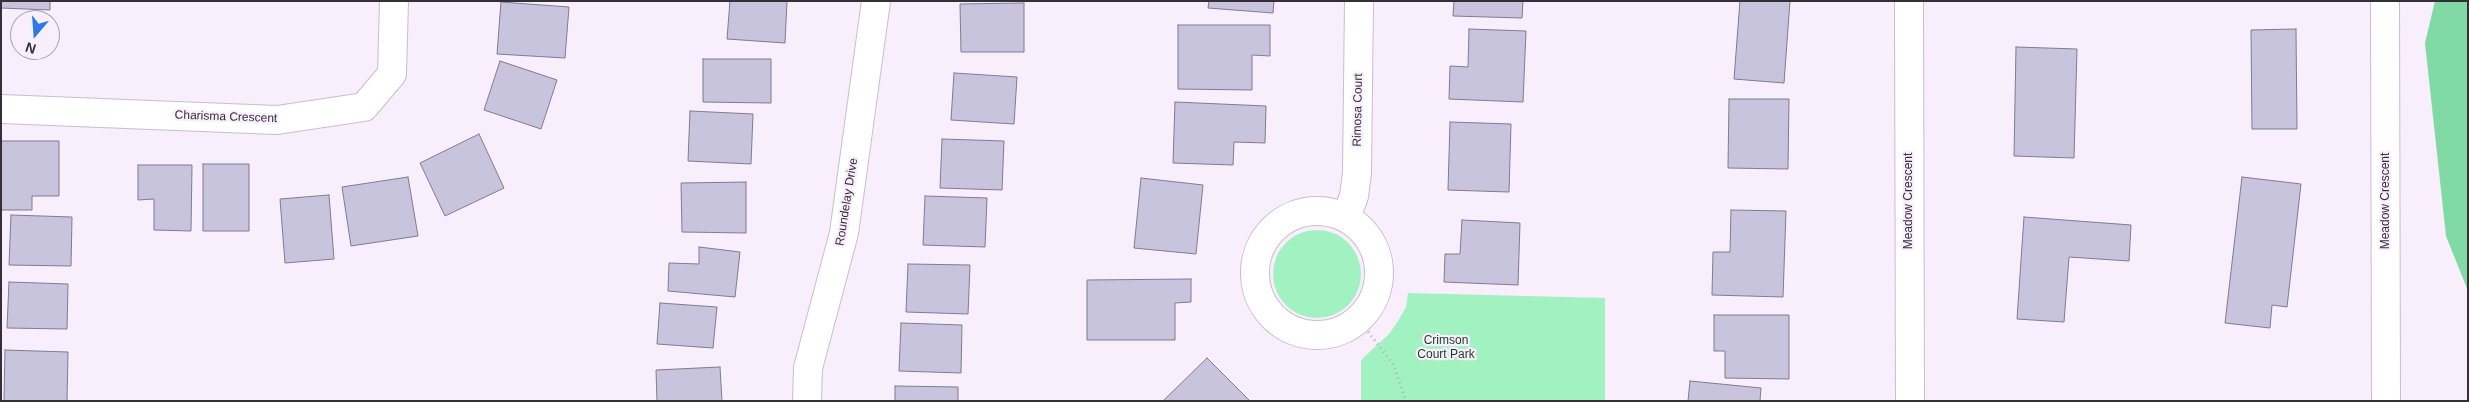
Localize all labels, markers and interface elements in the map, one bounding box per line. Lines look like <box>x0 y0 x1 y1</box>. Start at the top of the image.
north arrow <box>10 10 60 60</box>
text: N <box>23 39 38 57</box>
street label: Rimosa Court <box>1350 73 1366 147</box>
street label: Charisma Crescent <box>174 108 278 126</box>
street label: Meadow Crescent <box>1902 153 1916 249</box>
street label: Meadow Crescent <box>2379 153 2393 249</box>
street label: Roundelay Drive <box>833 157 861 247</box>
park label: Crimson Court Park <box>1417 334 1475 362</box>

